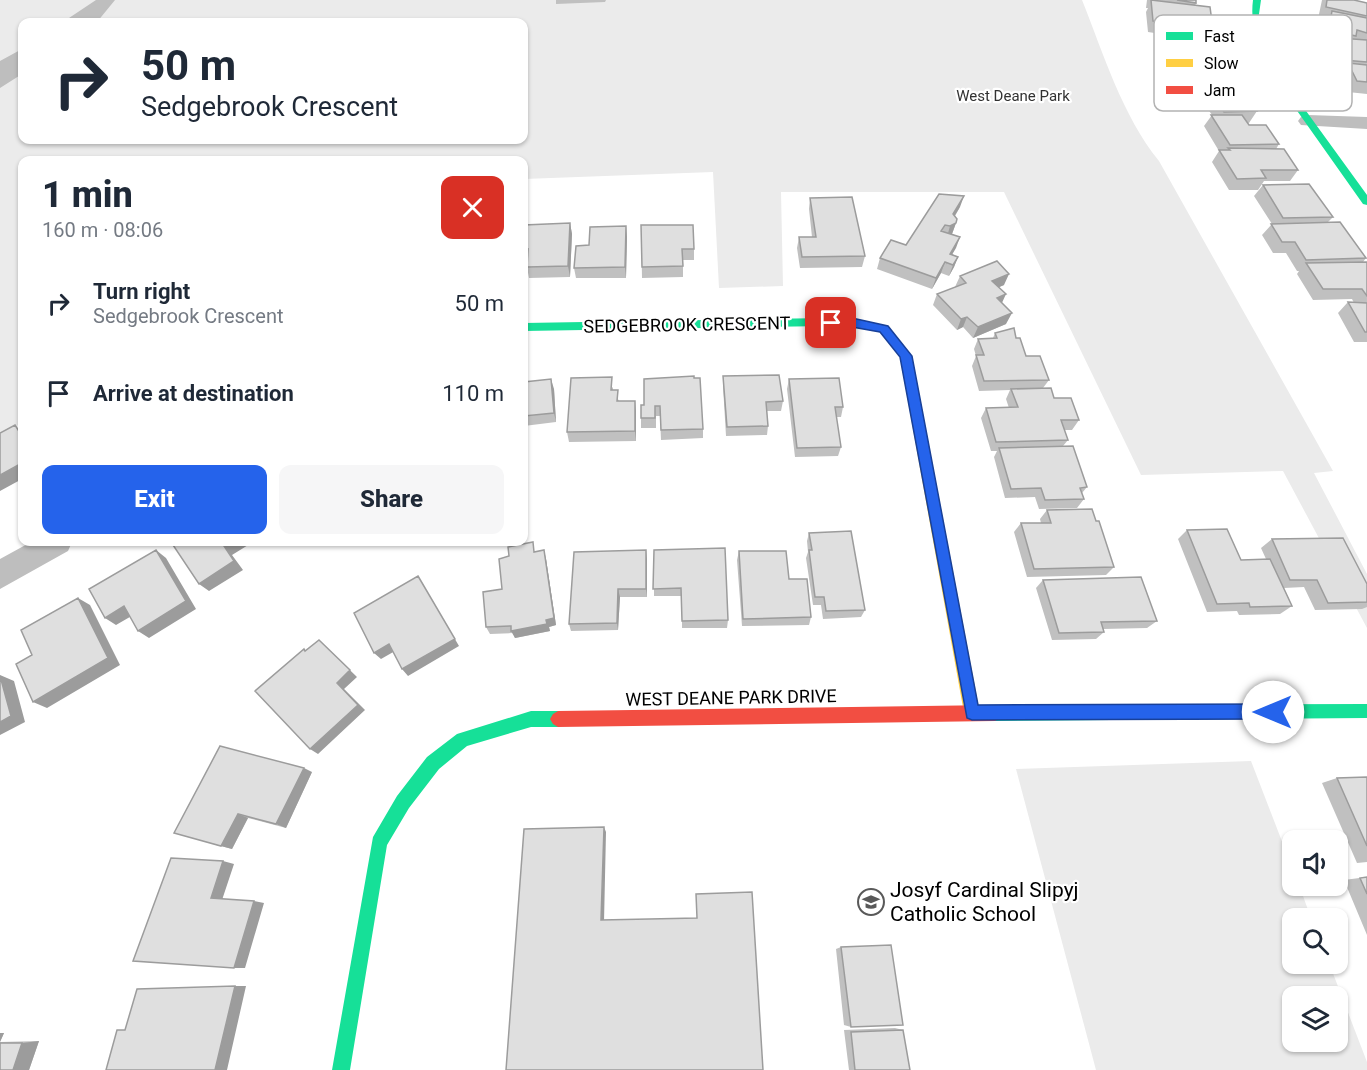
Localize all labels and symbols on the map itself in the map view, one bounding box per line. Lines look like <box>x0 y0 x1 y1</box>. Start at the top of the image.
legend <box>1154 15 1352 111</box>
text: Fast <box>1204 27 1235 46</box>
text: Slow <box>1204 54 1239 73</box>
text: Jam <box>1204 81 1236 100</box>
park label: West Deane Park <box>956 87 1070 105</box>
pin <box>805 297 856 348</box>
street label: SEDGEBROOK CRESCENT <box>583 312 791 337</box>
position arrow <box>1241 680 1305 744</box>
street label: WEST DEANE PARK DRIVE <box>625 685 837 710</box>
place label: Josyf Cardinal Slipyj Catholic School <box>890 878 1079 926</box>
school or university icon: Josyf Cardinal Slipyj Catholic School <box>856 887 886 917</box>

